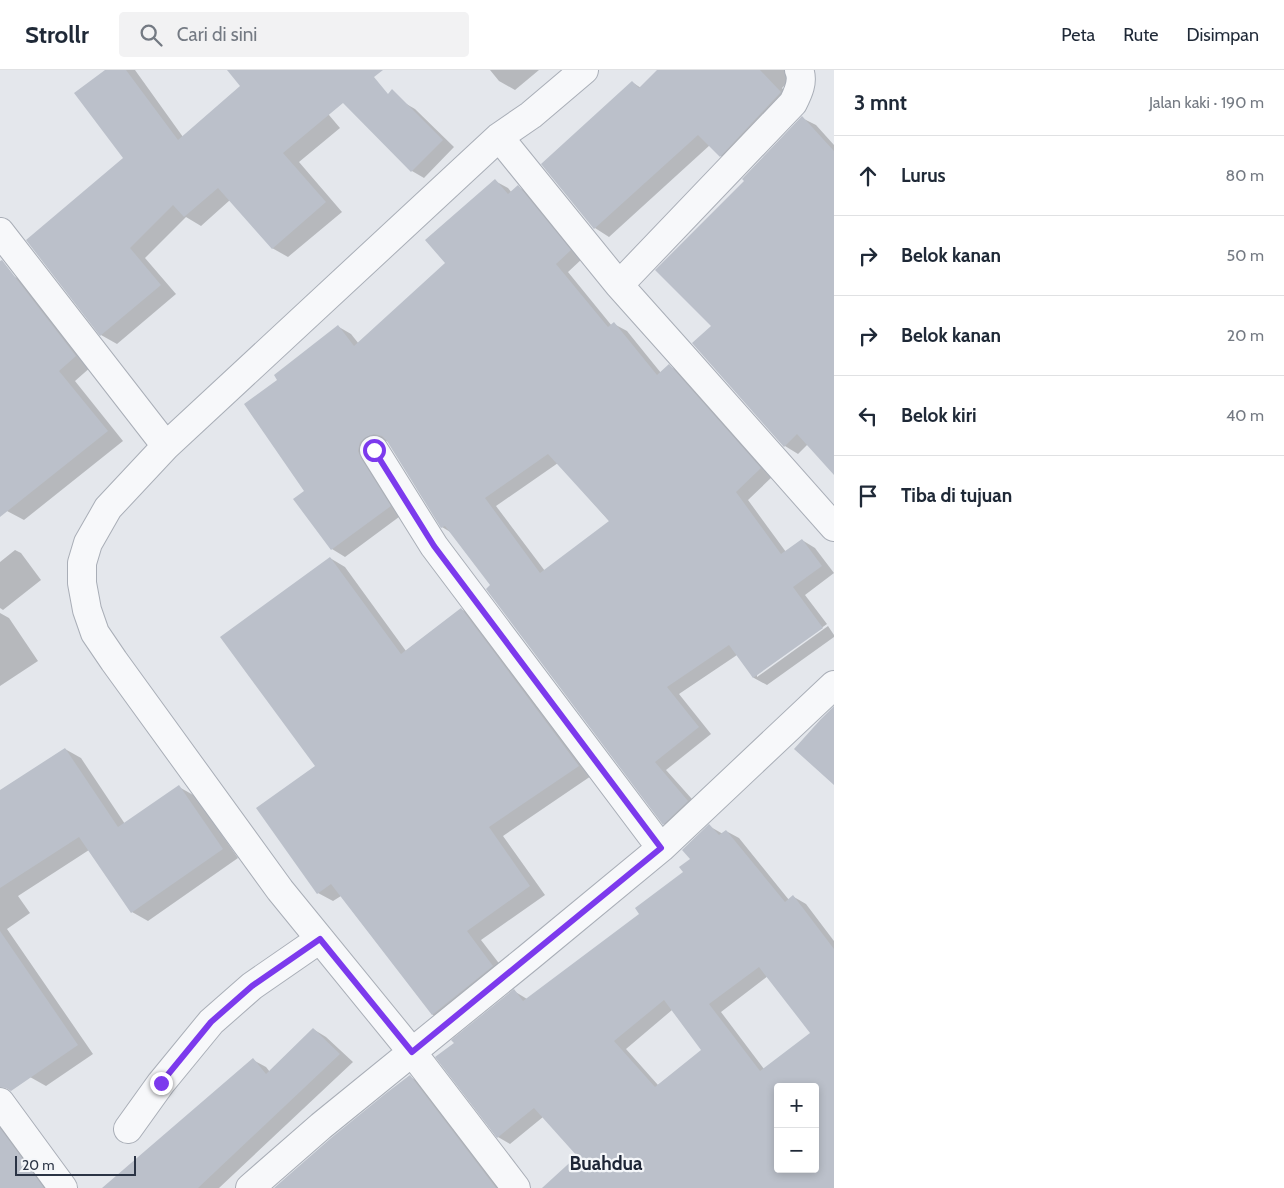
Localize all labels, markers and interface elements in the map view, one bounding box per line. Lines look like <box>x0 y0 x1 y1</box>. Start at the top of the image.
search box <box>119 12 469 57</box>
text: Strollr <box>25 20 89 49</box>
icon: search <box>137 21 165 49</box>
text: Cari di sini <box>177 23 257 46</box>
text: Peta <box>1061 24 1095 46</box>
text: Rute <box>1123 24 1158 46</box>
text: Disimpan <box>1186 24 1259 46</box>
text: 3 mnt <box>854 90 907 115</box>
text: Jalan kaki · 190 m <box>1149 93 1264 112</box>
icon: ahead <box>854 162 882 190</box>
text: Lurus <box>901 164 946 187</box>
text: 80 m <box>1226 166 1264 185</box>
icon: right <box>854 242 882 270</box>
text: Belok kanan <box>901 244 1001 267</box>
text: 50 m <box>1227 246 1264 265</box>
icon: right <box>854 322 882 350</box>
text: Belok kanan <box>901 324 1001 347</box>
text: 20 m <box>1227 326 1264 345</box>
icon: left <box>854 402 882 430</box>
text: Belok kiri <box>901 404 977 427</box>
text: 40 m <box>1226 406 1264 425</box>
route start <box>363 439 386 462</box>
icon: arrive <box>854 482 882 510</box>
text: Tiba di tujuan <box>901 484 1012 507</box>
route end <box>150 1072 173 1095</box>
map controls <box>774 1083 819 1173</box>
button: + <box>774 1083 819 1128</box>
button: − <box>774 1128 819 1173</box>
district label: Buahdua <box>570 1152 643 1175</box>
scale bar <box>15 1153 136 1176</box>
text: 20 m <box>22 1156 55 1174</box>

